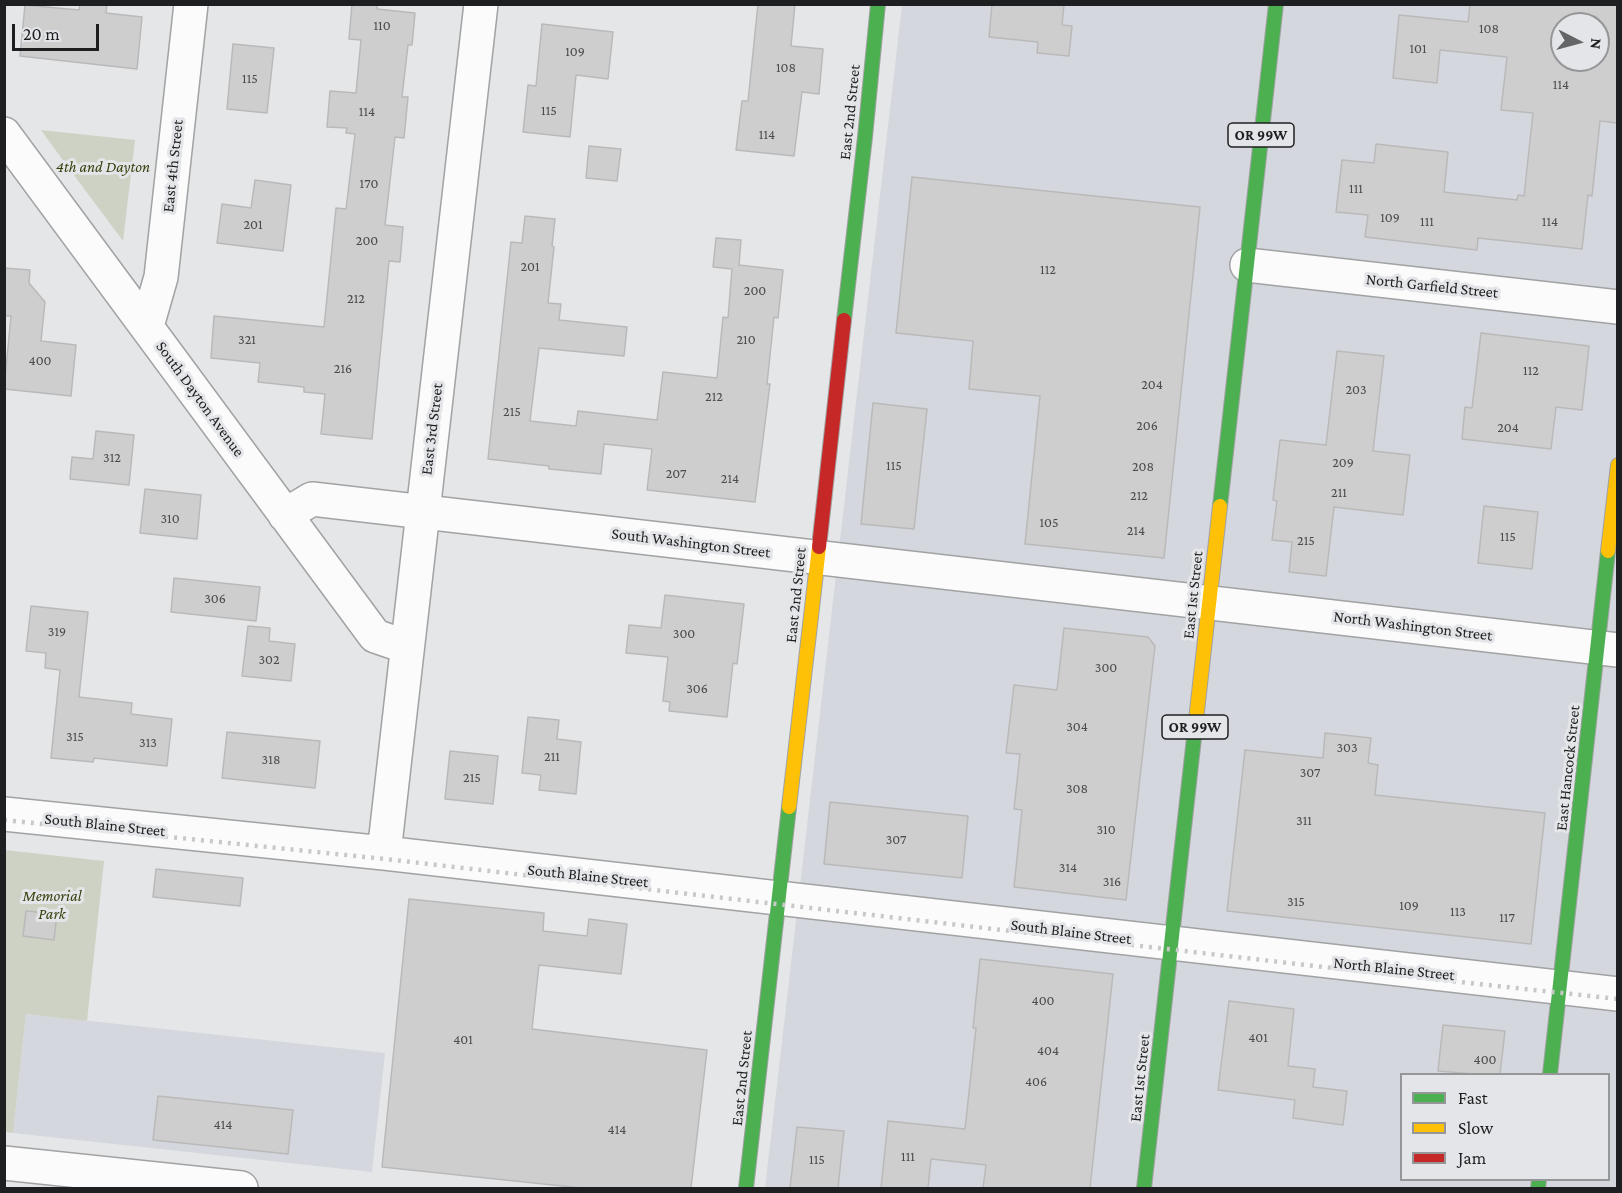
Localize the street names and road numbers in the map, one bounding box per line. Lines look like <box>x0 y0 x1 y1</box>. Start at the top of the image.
street label: East 2nd Street <box>835 63 865 161</box>
street label: East 4th Street <box>159 119 187 213</box>
road number: OR 99W <box>1228 123 1294 147</box>
street label: North Garfield Street <box>1365 270 1499 302</box>
street label: South Dayton Avenue <box>152 338 248 460</box>
street label: East 3rd Street <box>417 382 447 476</box>
street label: South Washington Street <box>611 524 771 562</box>
street label: East 2nd Street <box>781 546 811 644</box>
street label: East 1st Street <box>1179 550 1207 640</box>
street label: North Washington Street <box>1332 607 1494 645</box>
street label: East Hancock Street <box>1552 704 1584 832</box>
road number: OR 99W <box>1162 715 1228 739</box>
street label: South Blaine Street <box>44 809 166 841</box>
street label: South Blaine Street <box>527 860 649 892</box>
street label: South Blaine Street <box>1010 915 1132 949</box>
street label: North Blaine Street <box>1333 953 1455 985</box>
street label: East 2nd Street <box>727 1029 757 1127</box>
street label: East 1st Street <box>1126 1033 1154 1123</box>

